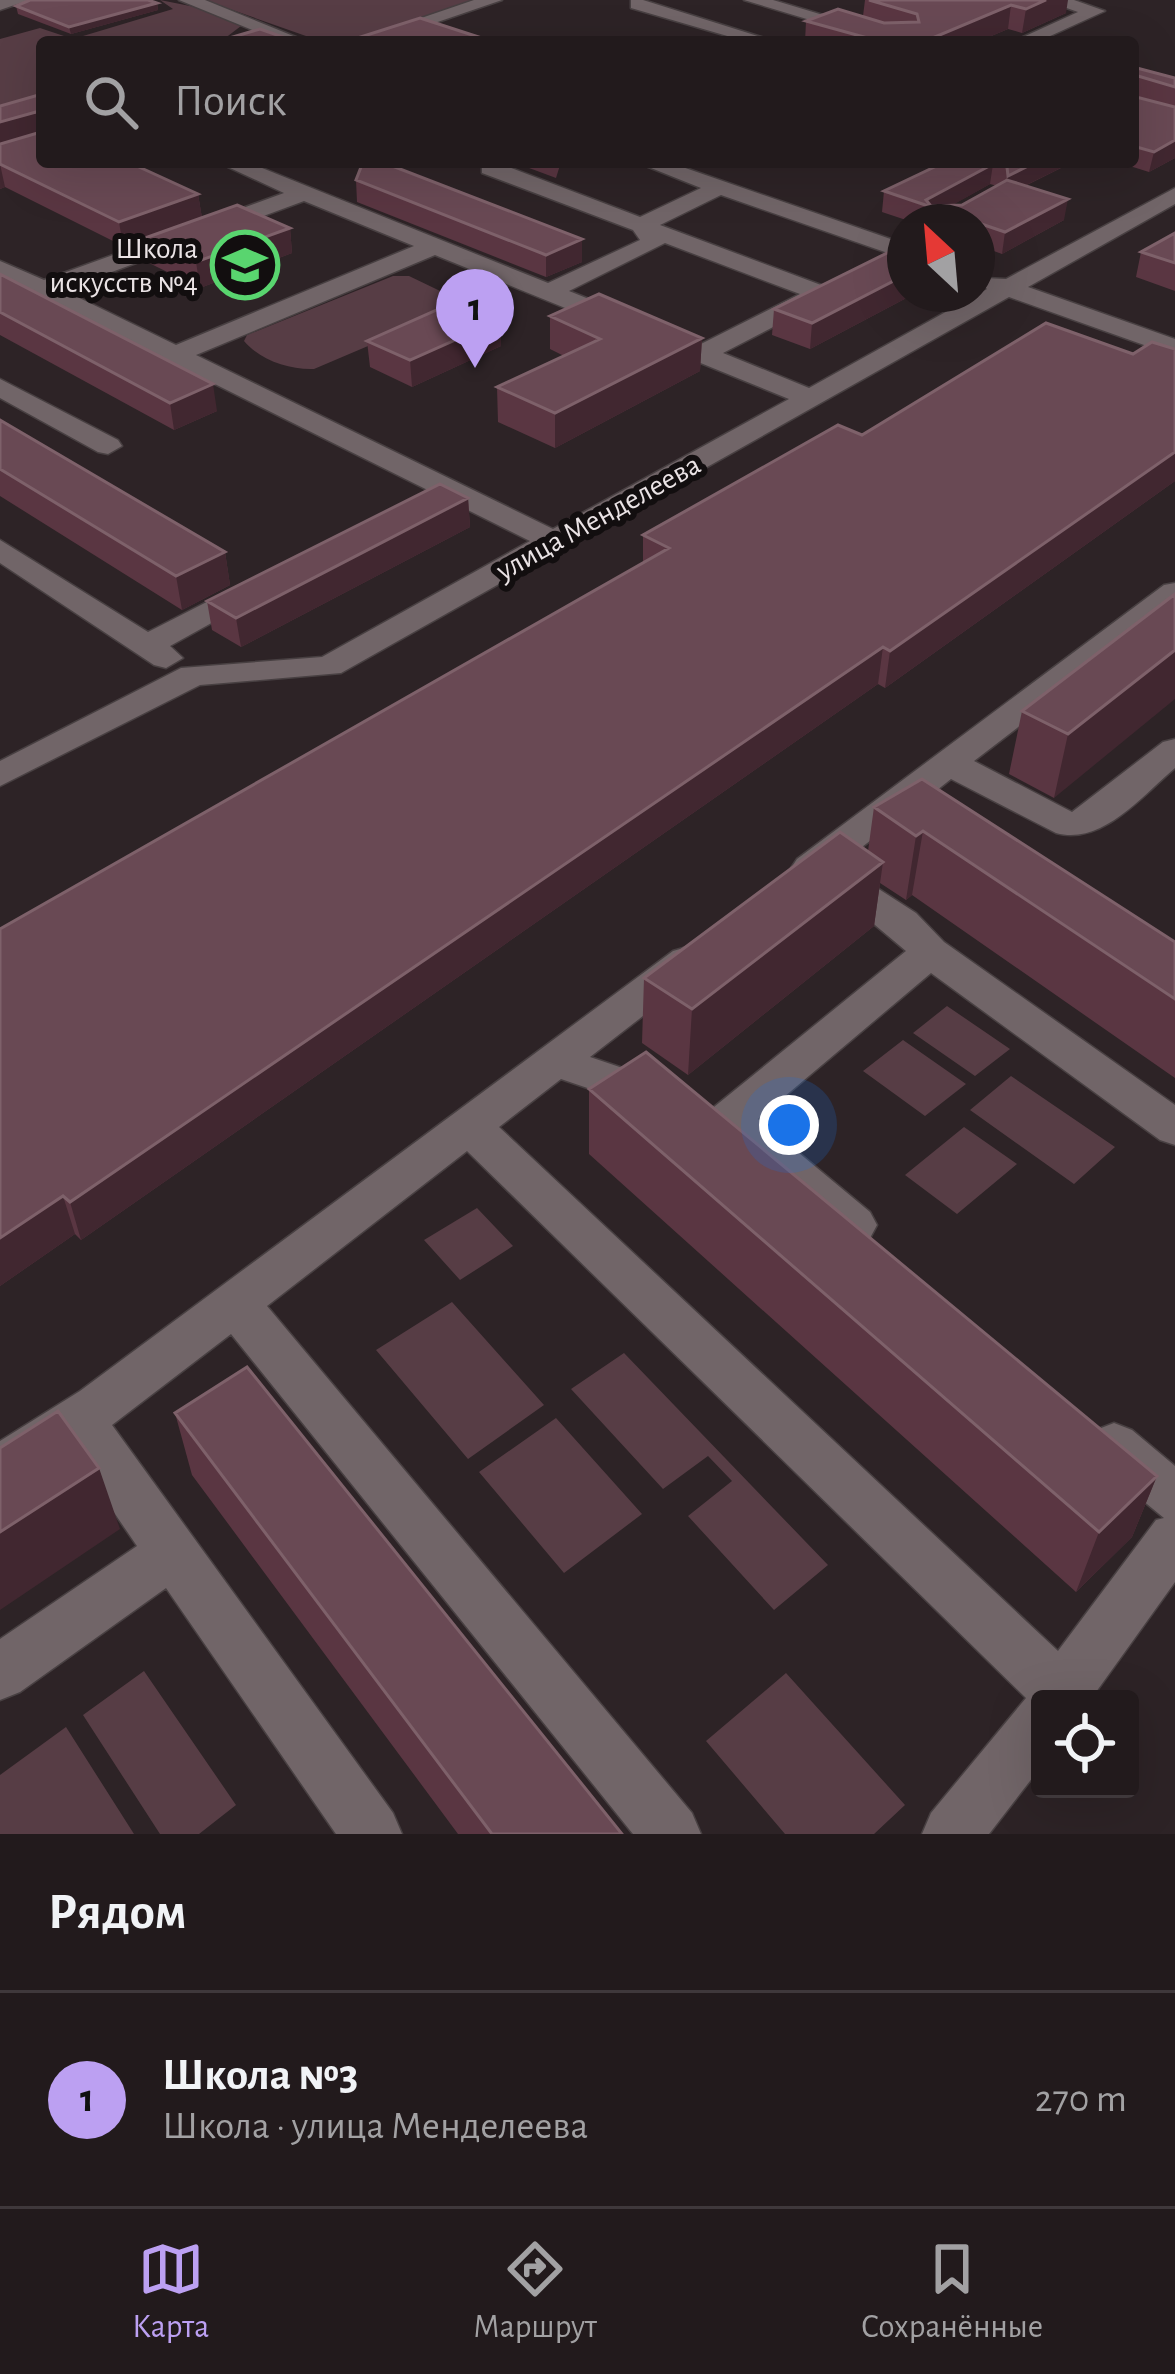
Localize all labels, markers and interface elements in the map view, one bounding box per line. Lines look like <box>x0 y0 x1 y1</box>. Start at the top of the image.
search box <box>36 36 1139 168</box>
icon: search <box>78 69 144 135</box>
text: Поиск <box>174 79 286 124</box>
north arrow <box>887 204 995 312</box>
school or university icon: Школа искусств №4 <box>210 230 280 300</box>
place label: Школа искусств №4 <box>50 234 198 298</box>
pin: 1 <box>436 269 514 368</box>
street label: улица Менделеева <box>491 449 706 587</box>
your location <box>759 1095 819 1155</box>
map controls <box>1031 1690 1139 1798</box>
button: locate <box>1031 1690 1139 1798</box>
text: Рядом <box>48 1887 187 1938</box>
text: Школа №3 <box>162 2053 358 2098</box>
text: 1 <box>80 2080 94 2119</box>
text: 270 m <box>1035 2080 1127 2119</box>
text: Школа · улица Менделеева <box>162 2107 588 2146</box>
tab: Карта <box>132 2236 209 2348</box>
tab: Маршрут <box>473 2236 597 2348</box>
tab: Сохранённые <box>861 2236 1043 2348</box>

